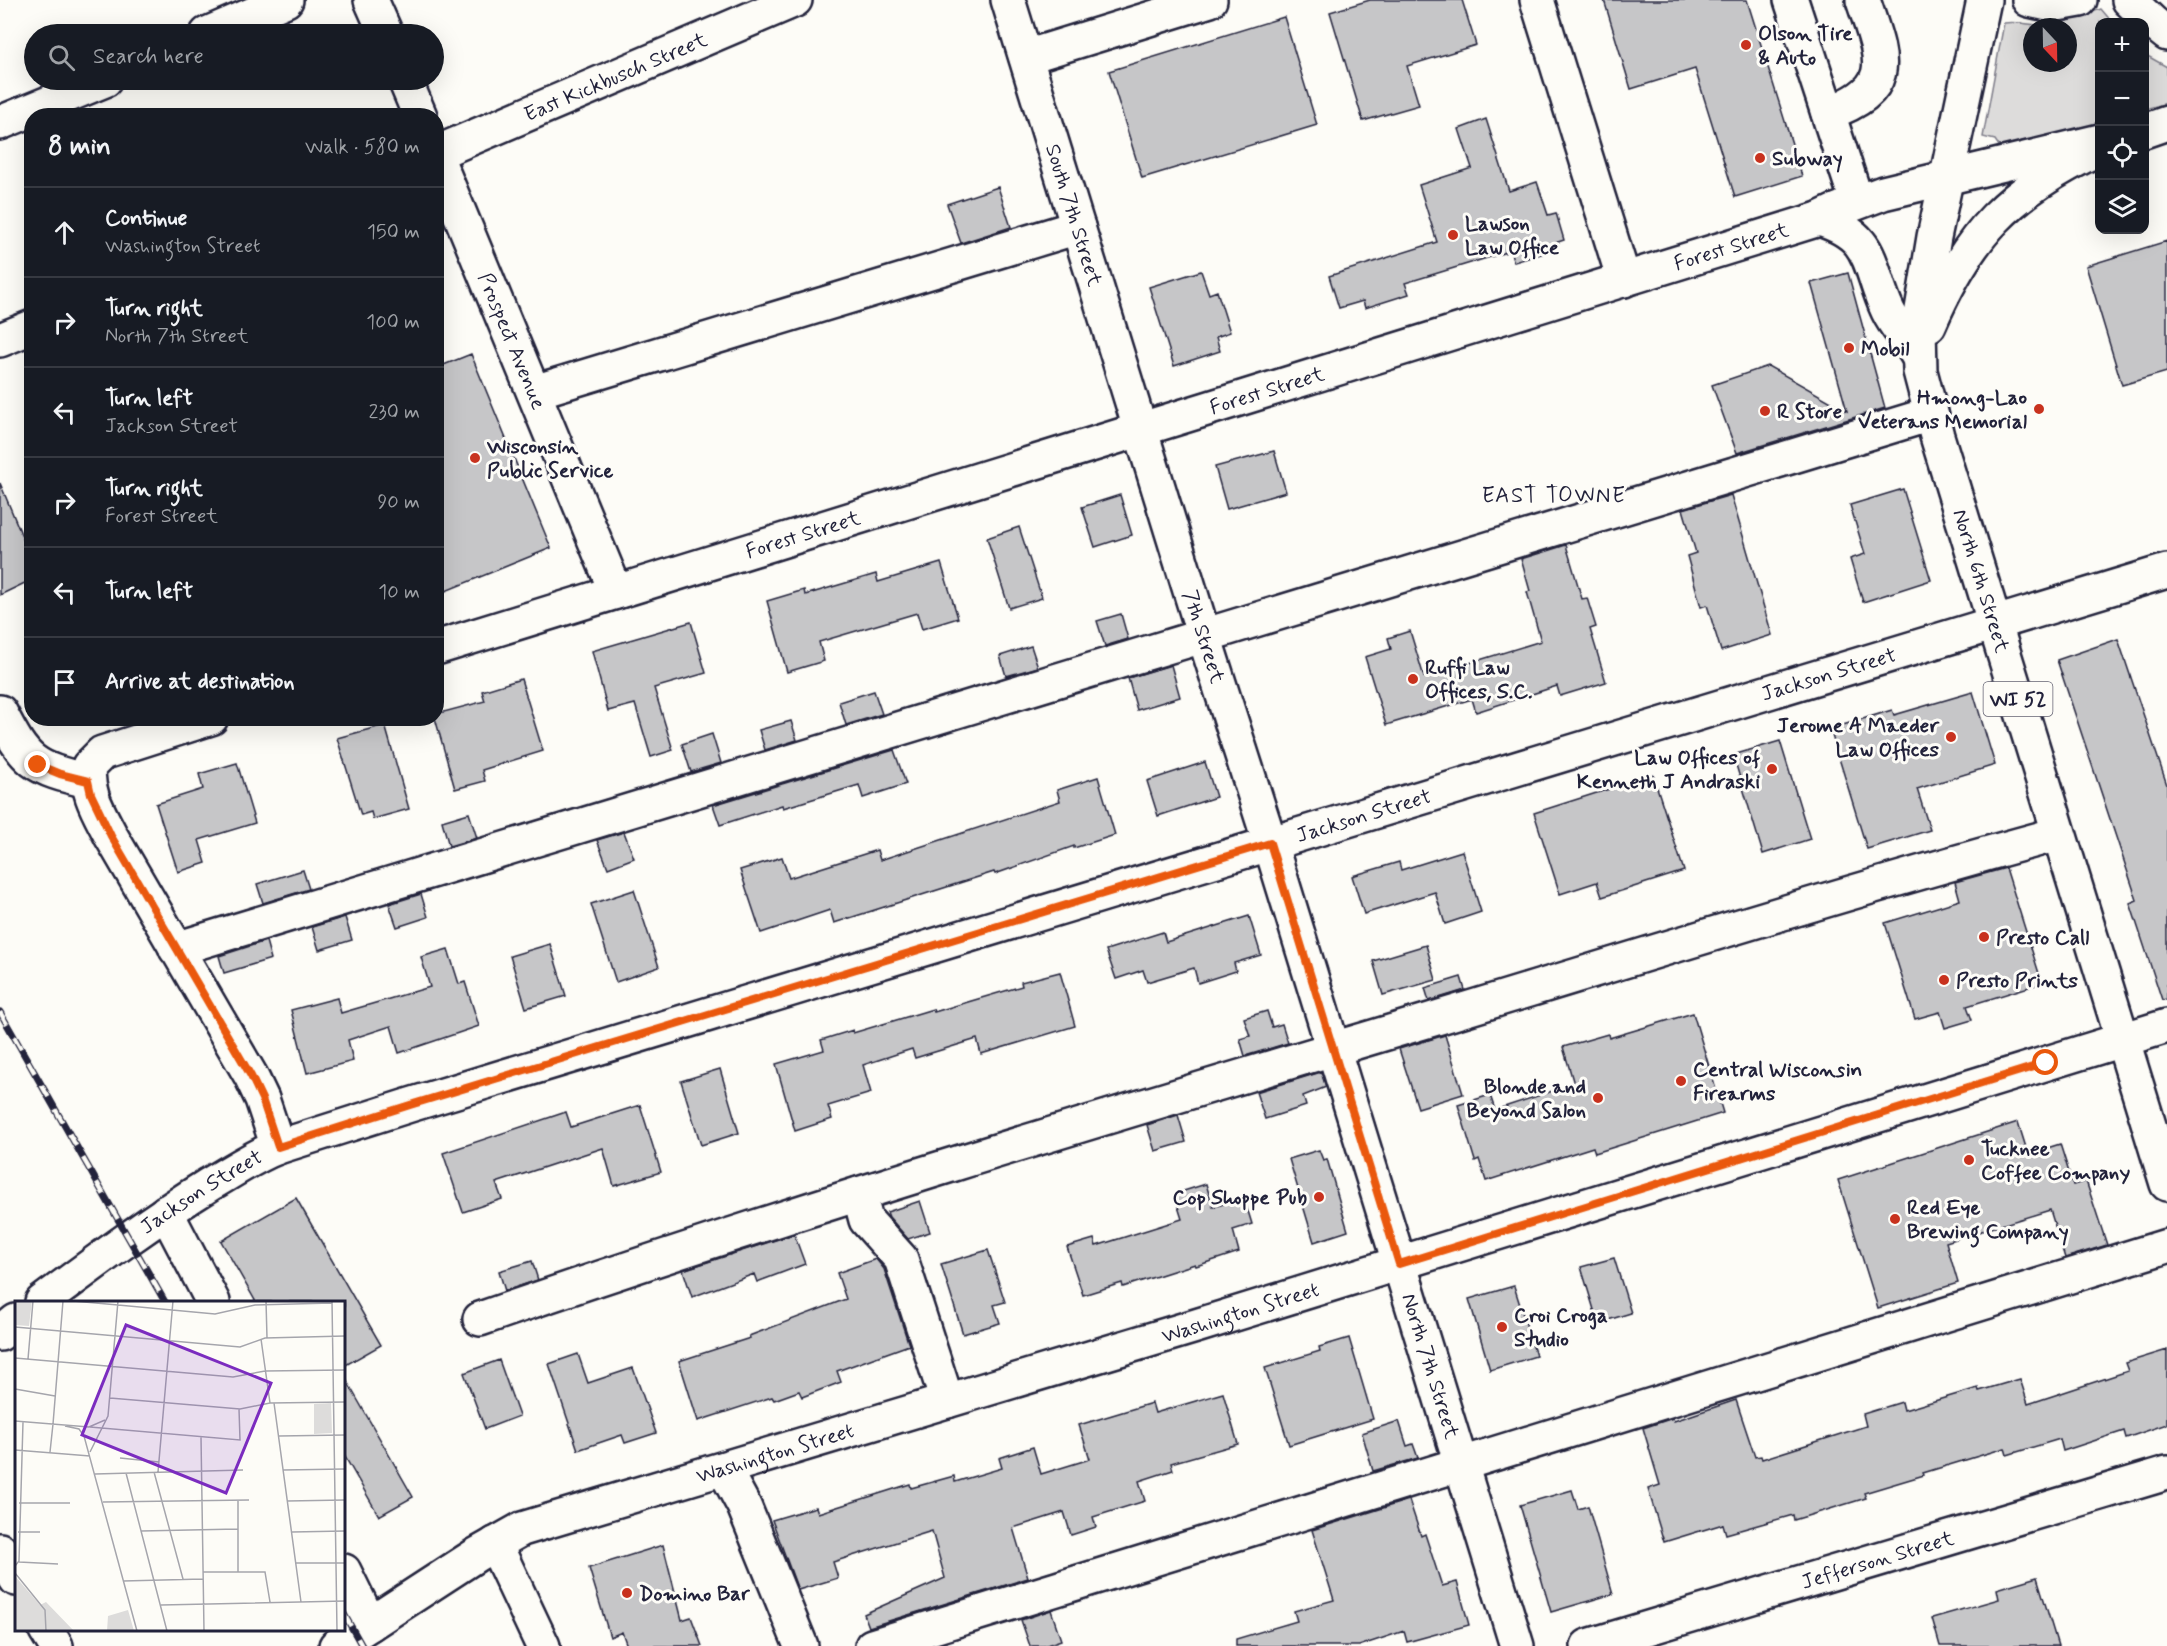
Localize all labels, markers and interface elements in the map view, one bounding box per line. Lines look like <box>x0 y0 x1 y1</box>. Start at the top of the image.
north arrow <box>2023 18 2077 72</box>
map controls <box>2095 18 2149 234</box>
button: + <box>2095 18 2149 72</box>
place label: Olson Tire & Auto <box>1758 20 1853 72</box>
search box <box>24 24 444 90</box>
street label: East Kickbusch Street <box>520 26 712 129</box>
marker: Olson Tire & Auto <box>1739 38 1753 52</box>
icon: search <box>45 41 78 74</box>
text: Search here <box>93 43 204 71</box>
button: − <box>2095 72 2149 126</box>
button: locate <box>2095 126 2149 180</box>
text: 8 min <box>48 130 111 164</box>
text: Walk · 580 m <box>305 134 420 161</box>
street label: South 7th Street <box>1038 141 1109 291</box>
place label: Subway <box>1772 145 1843 173</box>
marker: Subway <box>1753 151 1767 165</box>
button: layers <box>2095 180 2149 234</box>
text: Continue <box>105 205 187 233</box>
place label: Lawson Law Office <box>1465 210 1560 262</box>
icon: ahead <box>48 216 81 249</box>
street label: Forest Street <box>1671 216 1793 278</box>
text: 150 m <box>367 219 420 246</box>
marker: Lawson Law Office <box>1446 228 1460 242</box>
text: Washington Street <box>105 233 260 260</box>
street label: Prospect Avenue <box>471 269 552 414</box>
text: Turn right <box>105 295 203 323</box>
icon: right <box>48 306 81 339</box>
text: 100 m <box>366 309 420 336</box>
text: North 7th Street <box>105 323 248 350</box>
place label: Mobil <box>1861 335 1909 363</box>
marker: Mobil <box>1842 341 1856 355</box>
street label: Forest Street <box>1206 360 1329 422</box>
place label: Hmong-Lao Veterans Memorial <box>1858 384 2027 436</box>
text: Turn left <box>105 385 193 413</box>
icon: left <box>48 396 81 429</box>
place label: R Store <box>1777 398 1842 426</box>
text: 230 m <box>368 399 420 426</box>
marker: Hmong-Lao Veterans Memorial <box>2032 402 2046 416</box>
marker: R Store <box>1758 404 1772 418</box>
text: Jackson Street <box>105 413 238 440</box>
place label: Wisconsin Public Service <box>486 433 613 485</box>
marker: Wisconsin Public Service <box>468 451 482 465</box>
text: Turn right <box>105 475 203 503</box>
district label: EAST TOWNE <box>1482 482 1626 510</box>
icon: right <box>48 486 81 519</box>
text: 90 m <box>377 489 420 516</box>
text: Forest Street <box>105 503 218 530</box>
street label: Forest Street <box>742 504 864 566</box>
street label: North 6th Street <box>1945 506 2016 657</box>
icon: left <box>48 576 81 609</box>
text: Turn left <box>105 578 193 606</box>
text: 10 m <box>378 579 420 606</box>
street label: 7th Street <box>1176 587 1231 688</box>
street label: Jackson Street <box>1758 641 1900 709</box>
place label: Ruffi Law Offices, S.C. <box>1425 654 1532 706</box>
icon: arrive <box>48 666 81 699</box>
text: Arrive at destination <box>105 668 295 696</box>
marker: Ruffi Law Offices, S.C. <box>1406 672 1420 686</box>
road number: WI 52 <box>1984 682 2052 716</box>
place label: Jerome A Maeder Law Offices <box>1777 712 1940 764</box>
marker: Jerome A Maeder Law Offices <box>1944 730 1958 744</box>
place label: Law Offices of Kenneth J Andraski <box>1577 744 1760 796</box>
route end <box>24 751 50 777</box>
marker: Law Offices of Kenneth J Andraski <box>1765 762 1779 776</box>
street label: Jackson Street <box>1293 782 1435 850</box>
place label: Presto Call <box>1996 924 2089 952</box>
marker: Presto Call <box>1977 930 1991 944</box>
place label: Presto Prints <box>1956 967 2079 995</box>
marker: Presto Prints <box>1937 973 1951 987</box>
route start <box>2032 1049 2058 1075</box>
place label: Central Wisconsin Firearms <box>1693 1056 1862 1108</box>
place label: Blonde and Beyond Salon <box>1467 1073 1586 1125</box>
marker: Central Wisconsin Firearms <box>1674 1074 1688 1088</box>
marker: Blonde and Beyond Salon <box>1591 1091 1605 1105</box>
place label: Tucknee Coffee Company <box>1981 1135 2130 1187</box>
street label: Jackson Street <box>135 1143 268 1241</box>
marker: Tucknee Coffee Company <box>1962 1153 1976 1167</box>
place label: Cop Shoppe Pub <box>1173 1184 1307 1212</box>
marker: Cop Shoppe Pub <box>1312 1190 1326 1204</box>
place label: Red Eye Brewing Company <box>1907 1194 2069 1248</box>
marker: Red Eye Brewing Company <box>1888 1212 1902 1226</box>
street label: Washington Street <box>1158 1276 1323 1351</box>
street label: North 7th Street <box>1394 1290 1466 1443</box>
inset map <box>15 1301 345 1631</box>
place label: Croi Croga Studio <box>1514 1302 1608 1354</box>
marker: Croi Croga Studio <box>1495 1320 1509 1334</box>
street label: Washington Street <box>693 1417 858 1491</box>
street label: Jefferson Street <box>1798 1524 1958 1597</box>
place label: Domino Bar <box>639 1580 751 1608</box>
marker: Domino Bar <box>620 1586 634 1600</box>

